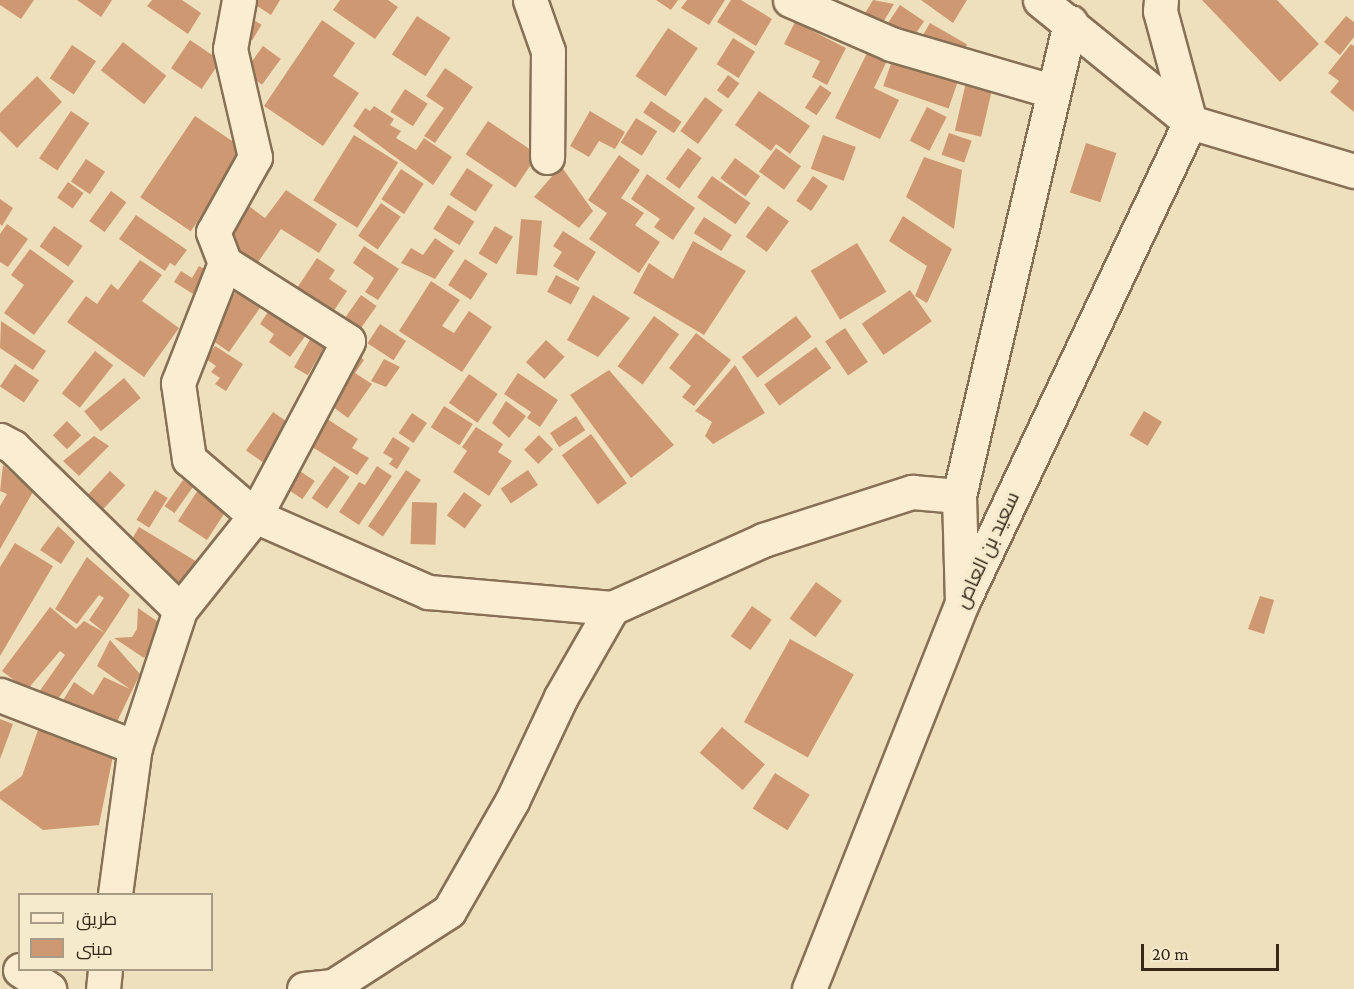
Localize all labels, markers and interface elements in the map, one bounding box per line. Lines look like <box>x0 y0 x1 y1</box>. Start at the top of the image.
street label: سعيد بن العاص <box>950 488 1024 612</box>
legend <box>18 893 213 971</box>
text: طريق <box>76 909 117 929</box>
scale bar <box>1144 932 1282 970</box>
text: مبنى <box>76 939 113 959</box>
text: 20 m <box>1152 944 1189 964</box>

